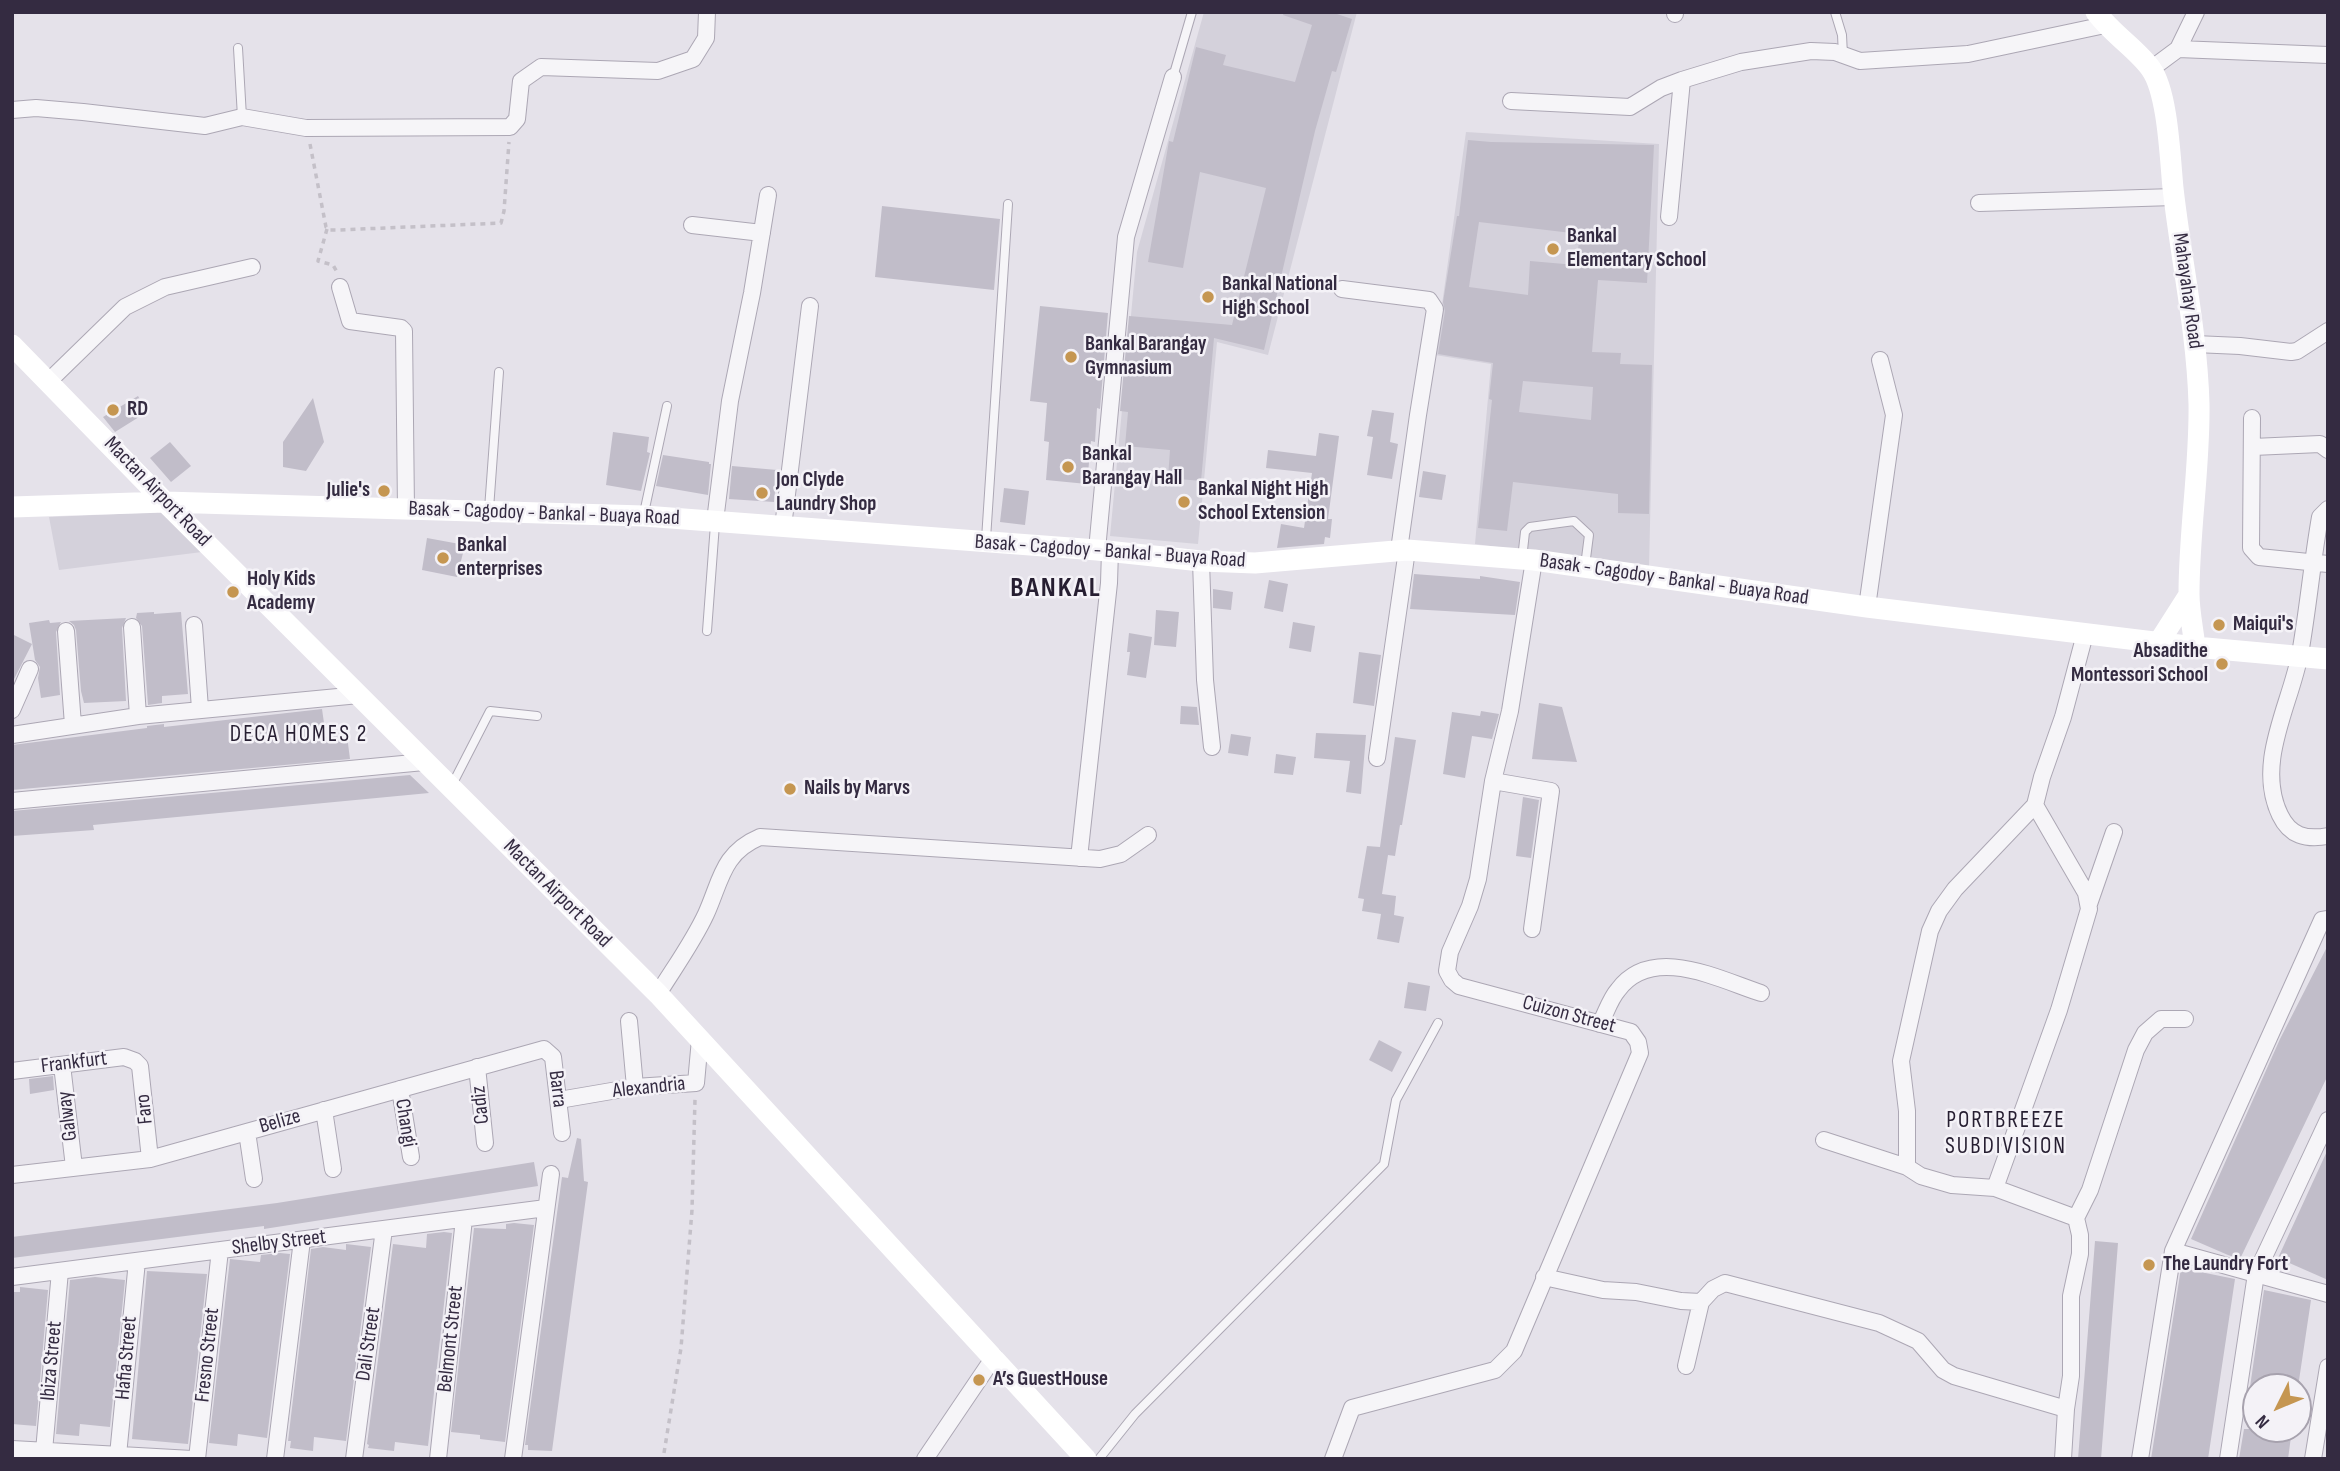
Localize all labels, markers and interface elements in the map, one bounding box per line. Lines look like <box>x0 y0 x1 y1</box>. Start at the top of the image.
place label: Bankal Elementary School <box>1567 224 1706 274</box>
street label: Mahayahay Road <box>2166 231 2208 351</box>
marker: Bankal Elementary School <box>1545 241 1561 257</box>
place label: Bankal National High School <box>1222 272 1337 322</box>
marker: Bankal National High School <box>1200 289 1216 305</box>
place label: Bankal Barangay Gymnasium <box>1085 332 1207 382</box>
marker: Bankal Barangay Gymnasium <box>1063 349 1079 365</box>
place label: RD <box>127 397 148 423</box>
marker: RD <box>105 402 121 418</box>
street label: Mactan Airport Road <box>98 432 216 552</box>
place label: Bankal Barangay Hall <box>1082 442 1182 492</box>
marker: Bankal Barangay Hall <box>1060 459 1076 475</box>
place label: Jon Clyde Laundry Shop <box>776 468 876 518</box>
place label: Bankal Night High School Extension <box>1198 477 1329 527</box>
place label: Julie's <box>326 478 370 504</box>
marker: Julie's <box>376 483 392 499</box>
marker: Jon Clyde Laundry Shop <box>754 485 770 501</box>
marker: Bankal Night High School Extension <box>1176 494 1192 510</box>
street label: Basak - Cagodoy - Bankal - Buaya Road <box>408 497 680 531</box>
street label: Basak - Cagodoy - Bankal - Buaya Road <box>974 530 1246 574</box>
place label: Bankal enterprises <box>457 533 543 583</box>
street label: Basak - Cagodoy - Bankal - Buaya Road <box>1538 549 1810 611</box>
marker: Bankal enterprises <box>435 550 451 566</box>
place label: Holy Kids Academy <box>247 567 315 617</box>
district label: BANKAL <box>1011 572 1101 606</box>
marker: Holy Kids Academy <box>225 584 241 600</box>
place label: Maiqui's <box>2233 612 2294 638</box>
marker: Maiqui's <box>2211 617 2227 633</box>
place label: Absadithe Montessori School <box>2071 639 2208 689</box>
marker: Absadithe Montessori School <box>2214 656 2230 672</box>
district label: DECA HOMES 2 <box>231 721 367 749</box>
place label: Nails by Marvs <box>804 776 910 802</box>
marker: Nails by Marvs <box>782 781 798 797</box>
street label: Mactan Airport Road <box>498 835 616 953</box>
street label: Cuizon Street <box>1520 990 1618 1040</box>
street label: Frankfurt <box>40 1046 108 1080</box>
street label: Barra <box>542 1069 572 1109</box>
street label: Alexandria <box>611 1072 687 1104</box>
street label: Cadiz <box>466 1085 496 1125</box>
street label: Galway <box>52 1090 84 1142</box>
street label: Faro <box>131 1093 159 1125</box>
street label: Changi <box>389 1097 421 1149</box>
street label: Belize <box>256 1104 304 1140</box>
district label: PORTBREEZE SUBDIVISION <box>1946 1107 2066 1161</box>
street label: Shelby Street <box>231 1225 327 1261</box>
place label: The Laundry Fort <box>2163 1252 2288 1278</box>
marker: The Laundry Fort <box>2141 1257 2157 1273</box>
street label: Belmont Street <box>433 1284 469 1394</box>
street label: Fresno Street <box>191 1306 225 1404</box>
street label: Dali Street <box>351 1306 387 1382</box>
street label: Hafia Street <box>111 1315 143 1401</box>
street label: Ibiza Street <box>36 1320 68 1402</box>
place label: A’s GuestHouse <box>993 1367 1108 1393</box>
marker: A’s GuestHouse <box>971 1372 987 1388</box>
north arrow <box>2242 1373 2312 1443</box>
text: N <box>2251 1410 2275 1433</box>

